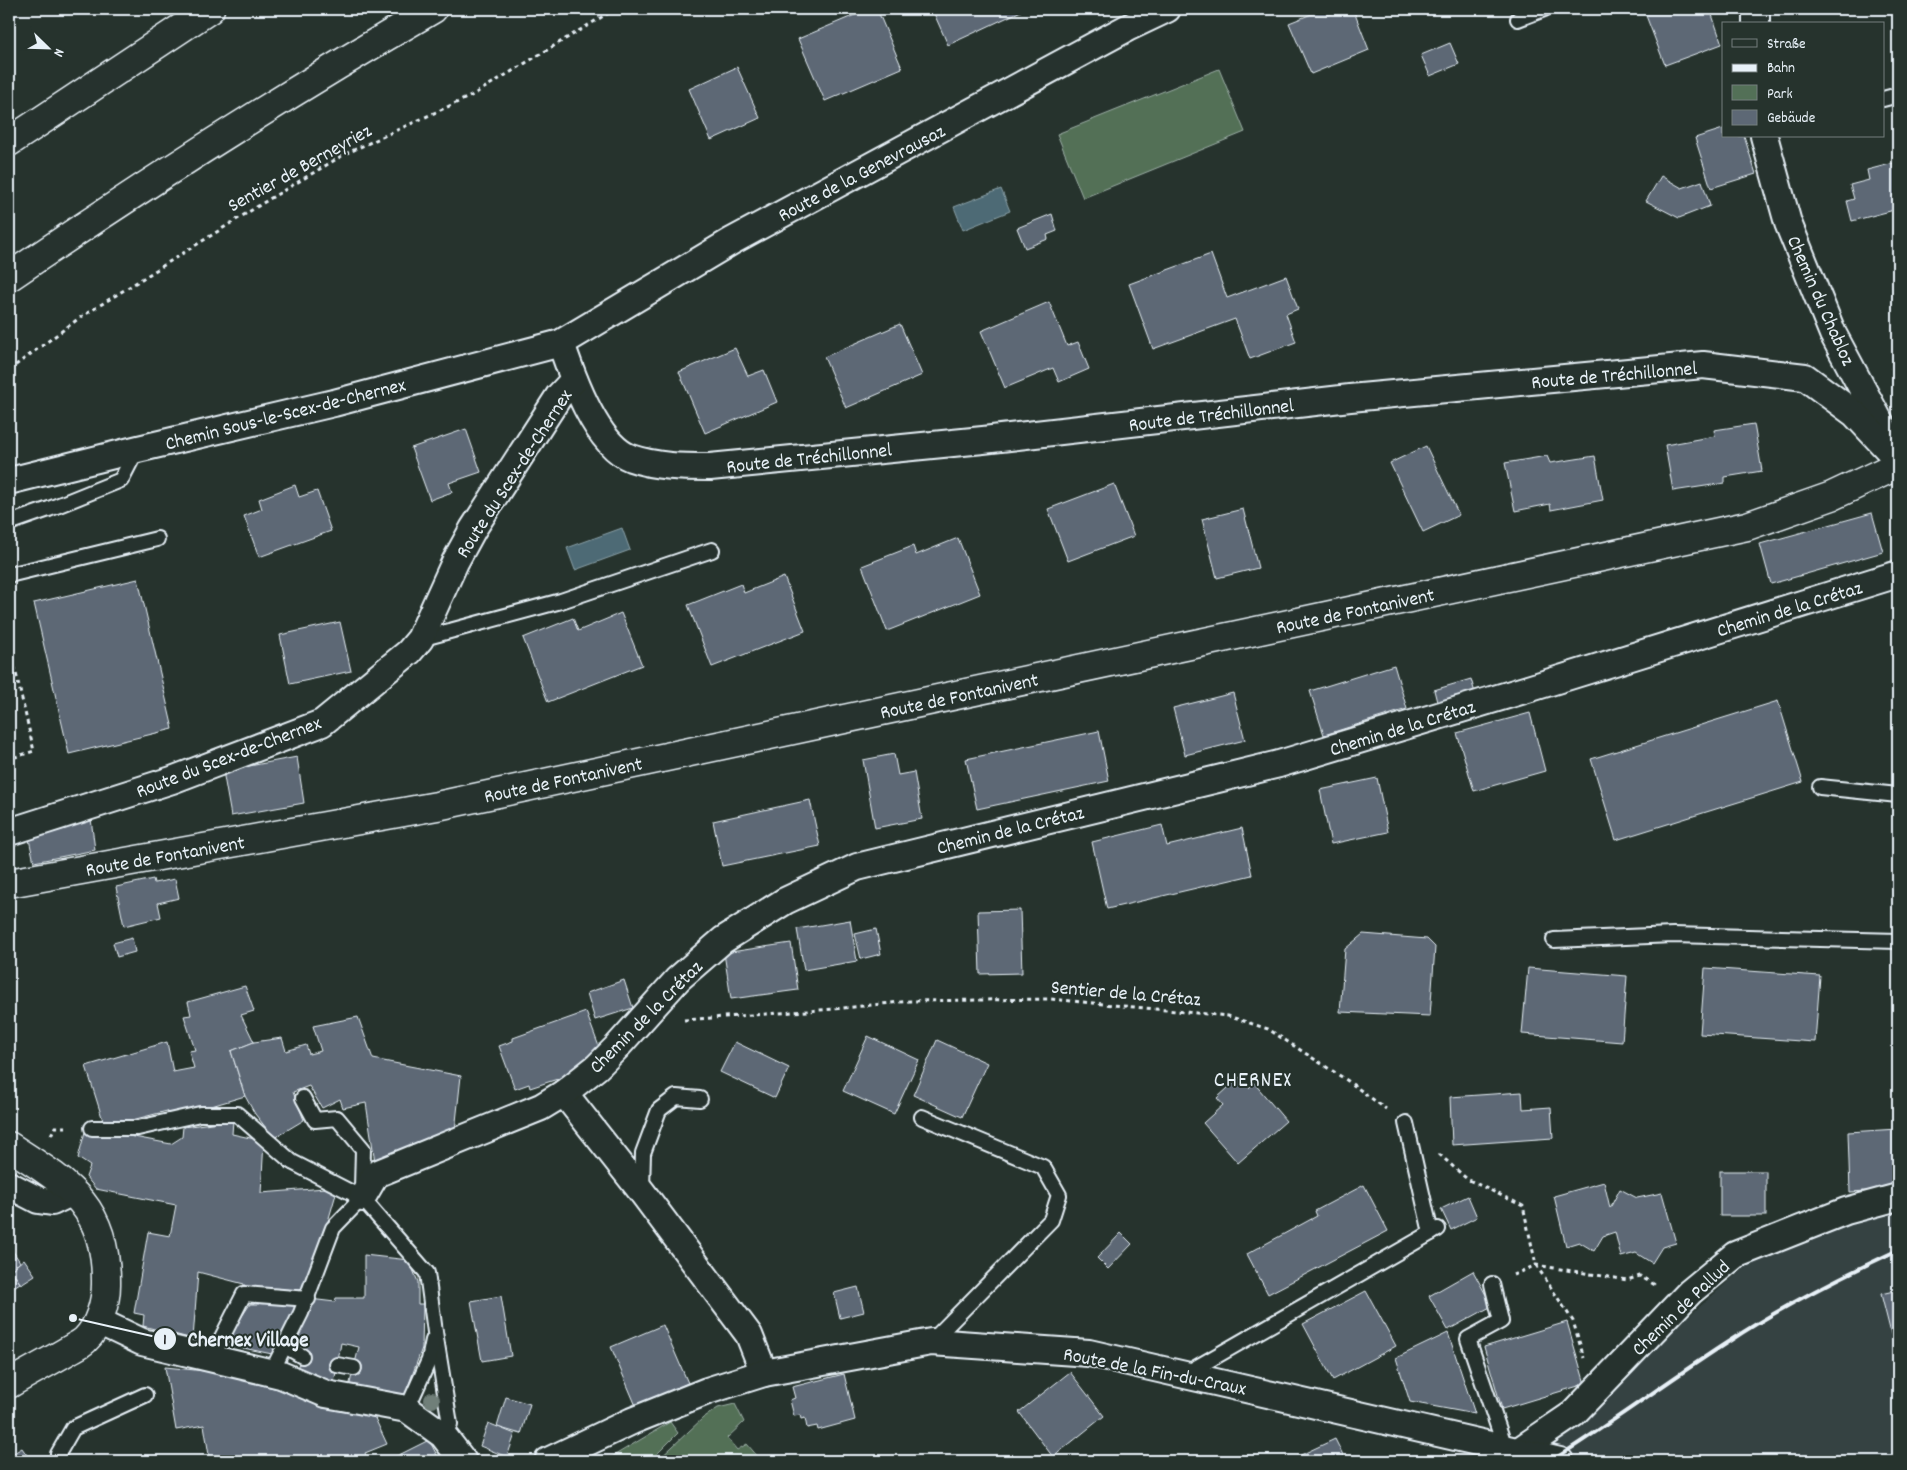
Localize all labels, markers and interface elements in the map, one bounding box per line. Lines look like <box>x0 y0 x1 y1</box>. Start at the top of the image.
north arrow <box>22 22 72 72</box>
legend <box>1722 22 1884 138</box>
text: Straße <box>1767 34 1806 56</box>
text: N <box>48 45 69 59</box>
text: Bahn <box>1767 58 1795 80</box>
text: Park <box>1767 84 1793 106</box>
text: Gebäude <box>1767 108 1816 130</box>
street label: Sentier de Berneyriez <box>223 118 378 221</box>
street label: Route de la Genevrausaz <box>774 119 951 231</box>
street label: Chemin du Chabloz <box>1778 232 1861 371</box>
street label: Route de Tréchillonnel <box>1530 356 1698 398</box>
street label: Chemin Sous-le-Scex-de-Chernex <box>163 372 409 459</box>
street label: Route du Scex-de-Chernex <box>450 384 581 565</box>
street label: Route de Tréchillonnel <box>1127 393 1296 441</box>
street label: Route de Tréchillonnel <box>725 437 894 483</box>
street label: Chemin de la Crétaz <box>1714 575 1866 646</box>
street label: Route de Fontanivent <box>1274 582 1437 643</box>
street label: Route de Fontanivent <box>878 667 1041 728</box>
street label: Chemin de la Crétaz <box>1327 694 1479 765</box>
street label: Route du Scex-de-Chernex <box>132 710 326 807</box>
street label: Route de Fontanivent <box>482 751 645 812</box>
street label: Chemin de la Crétaz <box>934 800 1088 864</box>
street label: Route de Fontanivent <box>84 830 247 886</box>
street label: Chemin de la Crétaz <box>584 955 711 1081</box>
street label: Sentier de la Crétaz <box>1050 974 1202 1016</box>
district label: CHERNEX <box>1214 1066 1292 1097</box>
street label: Chemin de Pallud <box>1626 1255 1738 1364</box>
callout: Chernex Village <box>153 1321 318 1357</box>
text: Chernex Village <box>188 1327 308 1357</box>
text: 1 <box>163 1330 167 1352</box>
street label: Route de la Fin-du-Craux <box>1061 1341 1249 1405</box>

